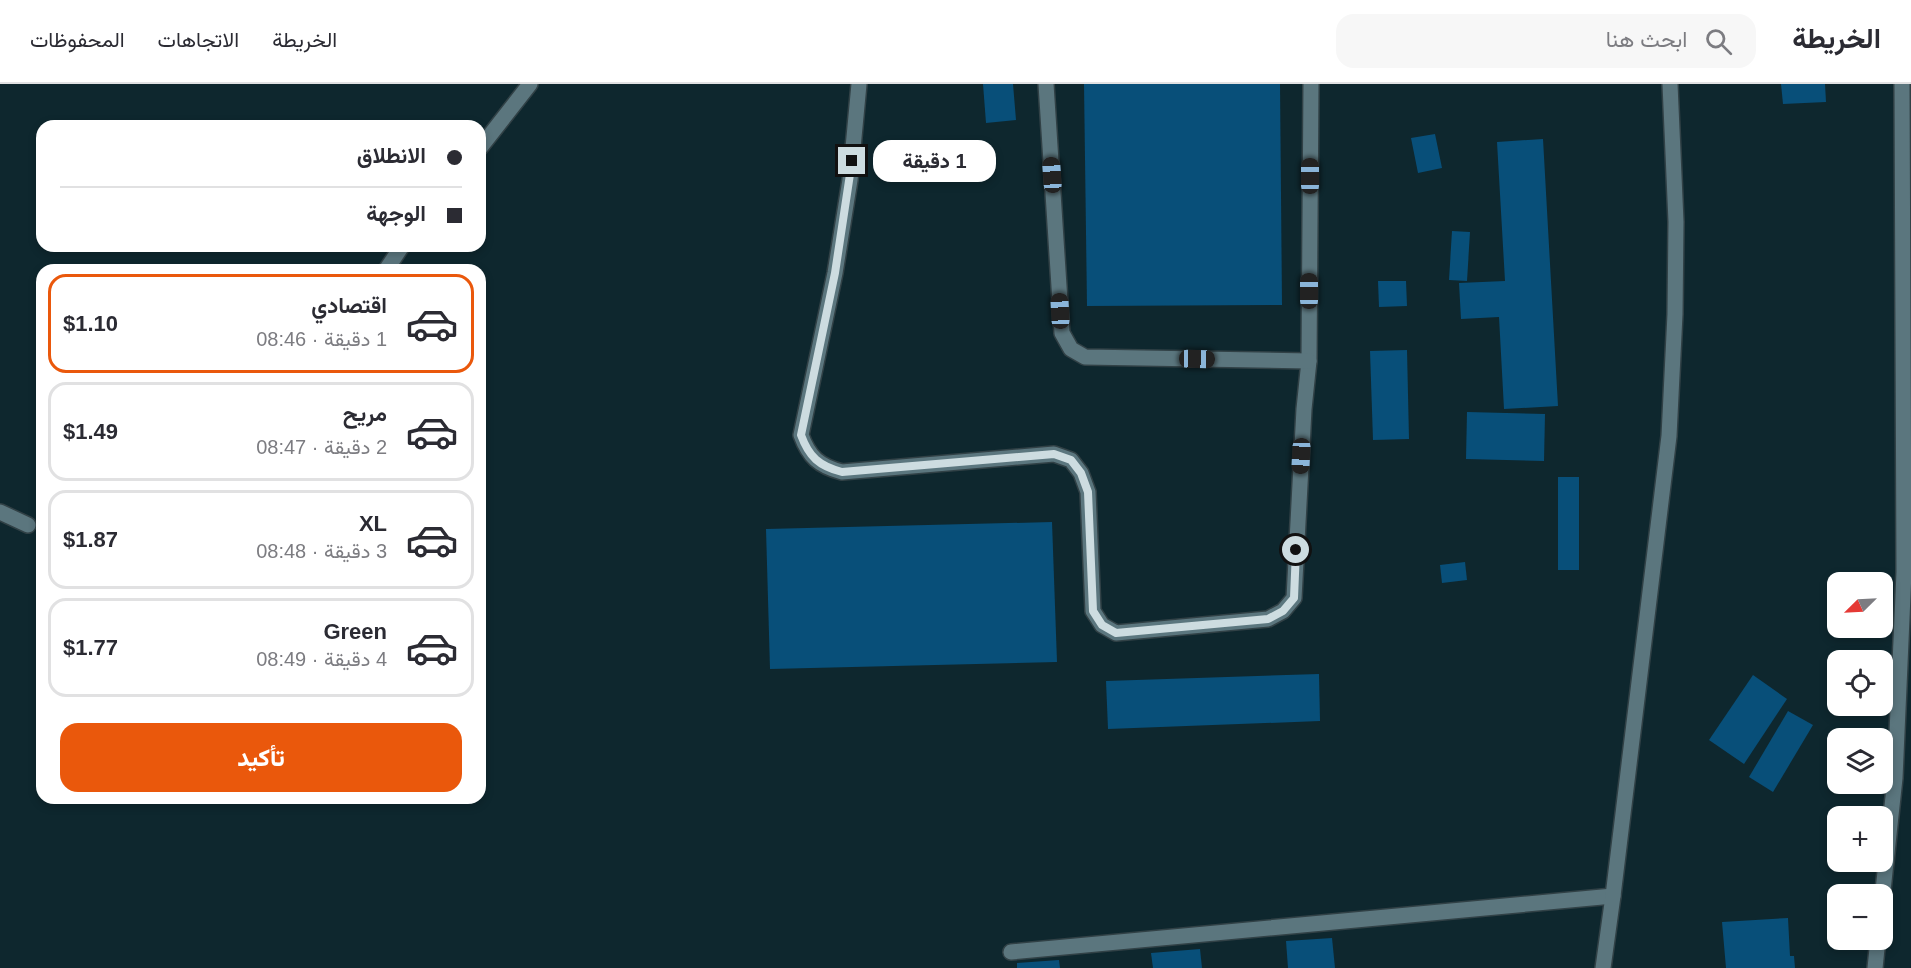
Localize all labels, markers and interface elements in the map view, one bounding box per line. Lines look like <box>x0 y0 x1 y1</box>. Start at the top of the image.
search box <box>1336 14 1756 68</box>
text: الخريطة <box>1792 23 1881 54</box>
icon: search <box>1702 25 1735 58</box>
text: ابحث هنا <box>1606 27 1687 52</box>
text: المحفوظات <box>30 28 125 51</box>
text: الاتجاهات <box>158 28 239 51</box>
text: الخريطة <box>272 28 337 51</box>
callout: 1 دقيقة <box>873 140 996 182</box>
text: الانطلاق <box>357 143 426 168</box>
route end <box>838 147 865 174</box>
text: 1 دقيقة <box>902 150 967 172</box>
car <box>1042 156 1062 194</box>
car <box>1301 158 1319 194</box>
text: الوجهة <box>366 201 426 226</box>
car <box>1300 273 1318 309</box>
text: اقتصادي <box>311 293 387 318</box>
car <box>1050 293 1070 329</box>
icon: car <box>405 297 459 351</box>
text: $1.10 <box>63 311 118 336</box>
text: 1 دقيقة · 08:46 <box>256 328 387 350</box>
car <box>1179 350 1215 368</box>
text: مريح <box>343 401 387 426</box>
icon: car <box>405 405 459 459</box>
text: $1.49 <box>63 419 118 444</box>
text: 2 دقيقة · 08:47 <box>256 436 387 458</box>
car <box>1291 438 1311 474</box>
text: XL <box>359 511 387 536</box>
icon: car <box>405 513 459 567</box>
text: $1.87 <box>63 527 118 552</box>
route start <box>1282 536 1309 563</box>
text: 3 دقيقة · 08:48 <box>256 540 387 562</box>
north arrow <box>1827 572 1893 638</box>
map controls <box>1827 572 1893 950</box>
text: Green <box>323 619 387 644</box>
icon: car <box>405 621 459 675</box>
text: $1.77 <box>63 635 118 660</box>
text: 4 دقيقة · 08:49 <box>256 648 387 670</box>
button: locate <box>1827 650 1893 716</box>
button: تأكيد <box>60 723 462 792</box>
button: layers <box>1827 728 1893 794</box>
button: + <box>1827 806 1893 872</box>
button: − <box>1827 884 1893 950</box>

